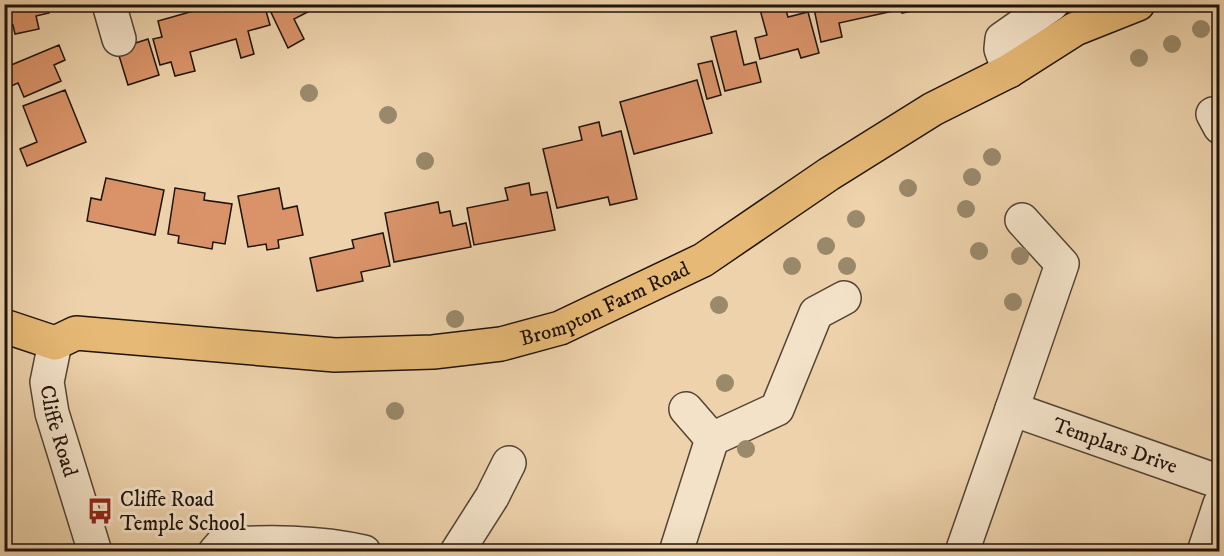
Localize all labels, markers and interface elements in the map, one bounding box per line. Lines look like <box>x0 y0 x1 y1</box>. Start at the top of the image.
street label: Brompton Farm Road <box>517 256 695 352</box>
street label: Cliffe Road <box>34 383 83 481</box>
street label: Templars Drive <box>1049 412 1181 480</box>
place label: Cliffe Road Temple School <box>120 487 246 537</box>
bus stop icon: Cliffe Road Temple School <box>85 496 115 526</box>

